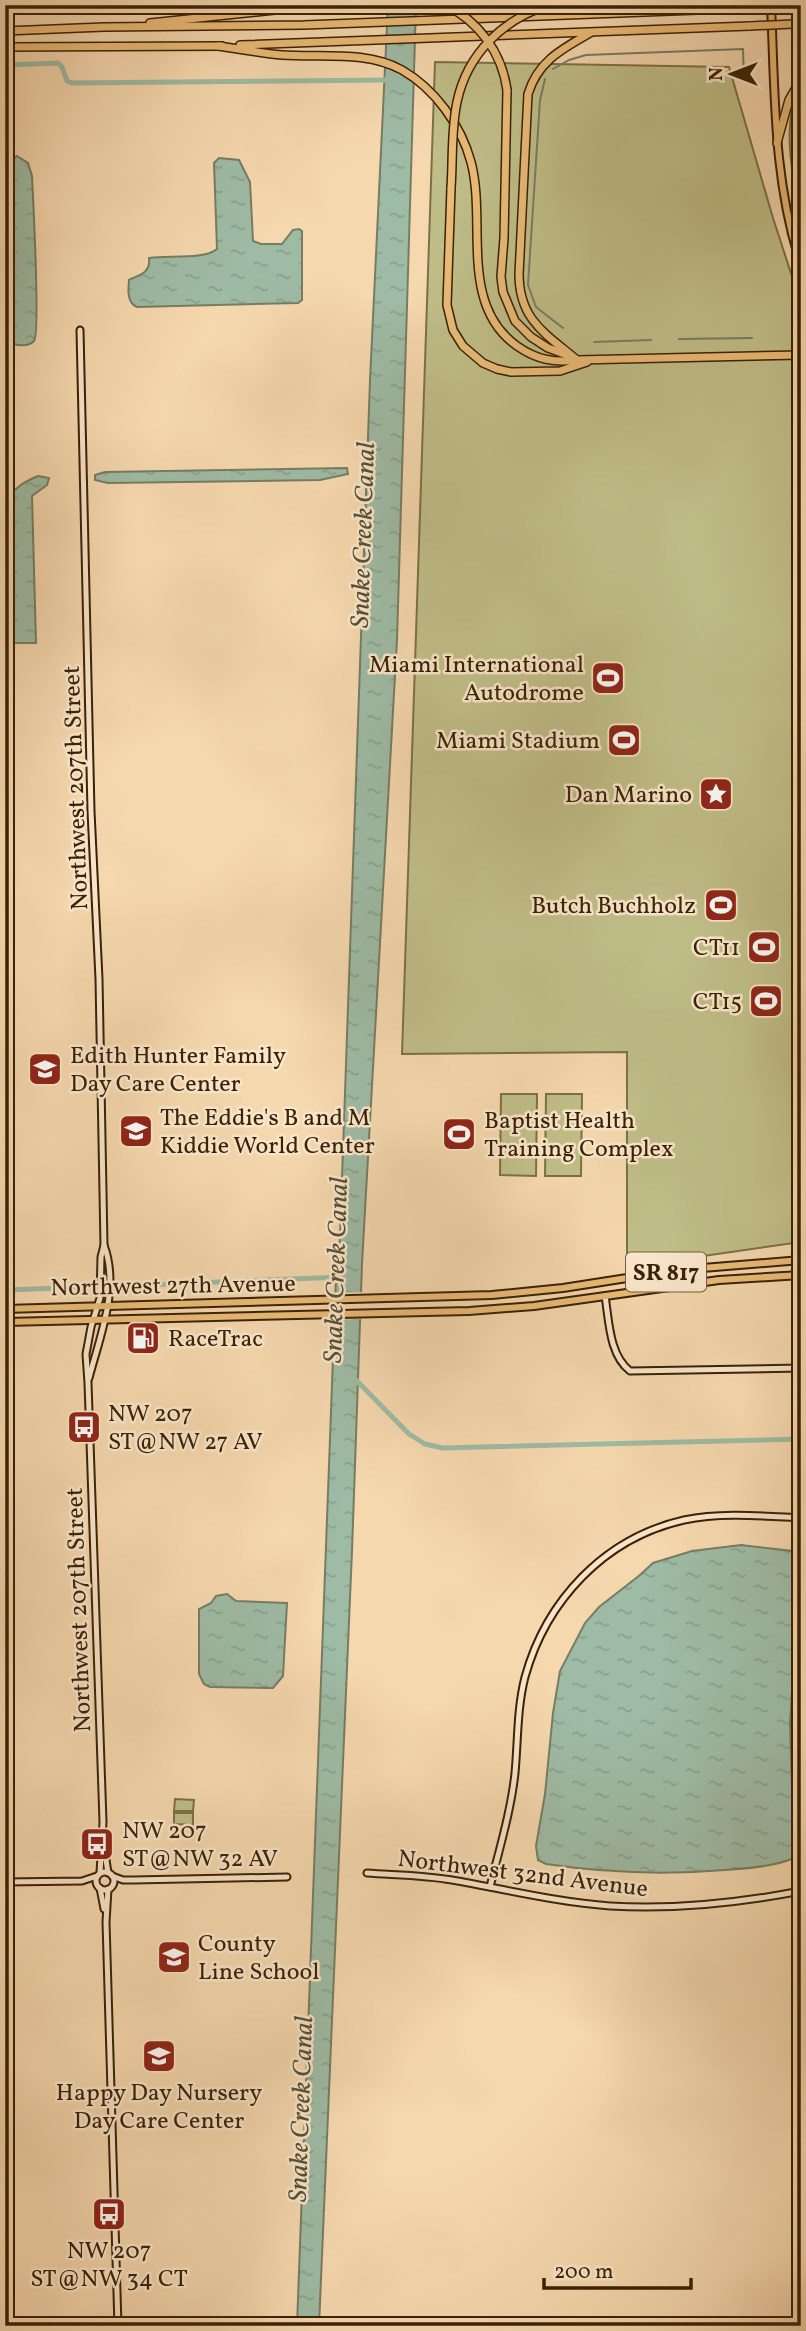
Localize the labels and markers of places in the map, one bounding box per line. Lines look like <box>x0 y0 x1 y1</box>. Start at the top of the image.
place label: Miami International Autodrome <box>369 649 584 711</box>
sports icon: Miami International Autodrome <box>589 659 627 697</box>
sports icon: Miami Stadium <box>605 721 643 759</box>
place label: Miami Stadium <box>436 725 600 759</box>
place icon: Dan Marino <box>697 775 735 813</box>
place label: Dan Marino <box>565 779 692 813</box>
sports icon: Butch Buchholz <box>702 886 740 924</box>
place label: Butch Buchholz <box>531 890 696 924</box>
sports icon: CT11 <box>745 928 783 966</box>
place label: CT11 <box>693 932 740 966</box>
sports icon: CT15 <box>747 982 785 1020</box>
place label: CT15 <box>693 986 742 1020</box>
place label: Edith Hunter Family Day Care Center <box>70 1040 286 1102</box>
school or university icon: Edith Hunter Family Day Care Center <box>26 1050 64 1088</box>
place label: The Eddie's B and M Kiddie World Center <box>160 1102 375 1164</box>
place label: Baptist Health Training Complex <box>484 1105 674 1167</box>
school or university icon: The Eddie's B and M Kiddie World Center <box>117 1112 155 1150</box>
sports icon: Baptist Health Training Complex <box>440 1115 478 1153</box>
fuel station icon: RaceTrac <box>124 1319 162 1357</box>
place label: RaceTrac <box>168 1323 263 1357</box>
place label: NW 207 ST@NW 27 AV <box>108 1398 263 1460</box>
bus stop icon: NW 207 ST@NW 27 AV <box>65 1408 103 1446</box>
place label: NW 207 ST@NW 32 AV <box>122 1815 278 1877</box>
bus stop icon: NW 207 ST@NW 32 AV <box>78 1825 116 1863</box>
place label: County Line School <box>198 1928 319 1990</box>
school or university icon: County Line School <box>155 1938 193 1976</box>
school or university icon: Happy Day Nursery Day Care Center <box>140 2037 178 2075</box>
place label: Happy Day Nursery Day Care Center <box>56 2077 262 2139</box>
bus stop icon: NW 207 ST@NW 34 CT <box>90 2195 128 2233</box>
place label: NW 207 ST@NW 34 CT <box>30 2235 188 2297</box>

